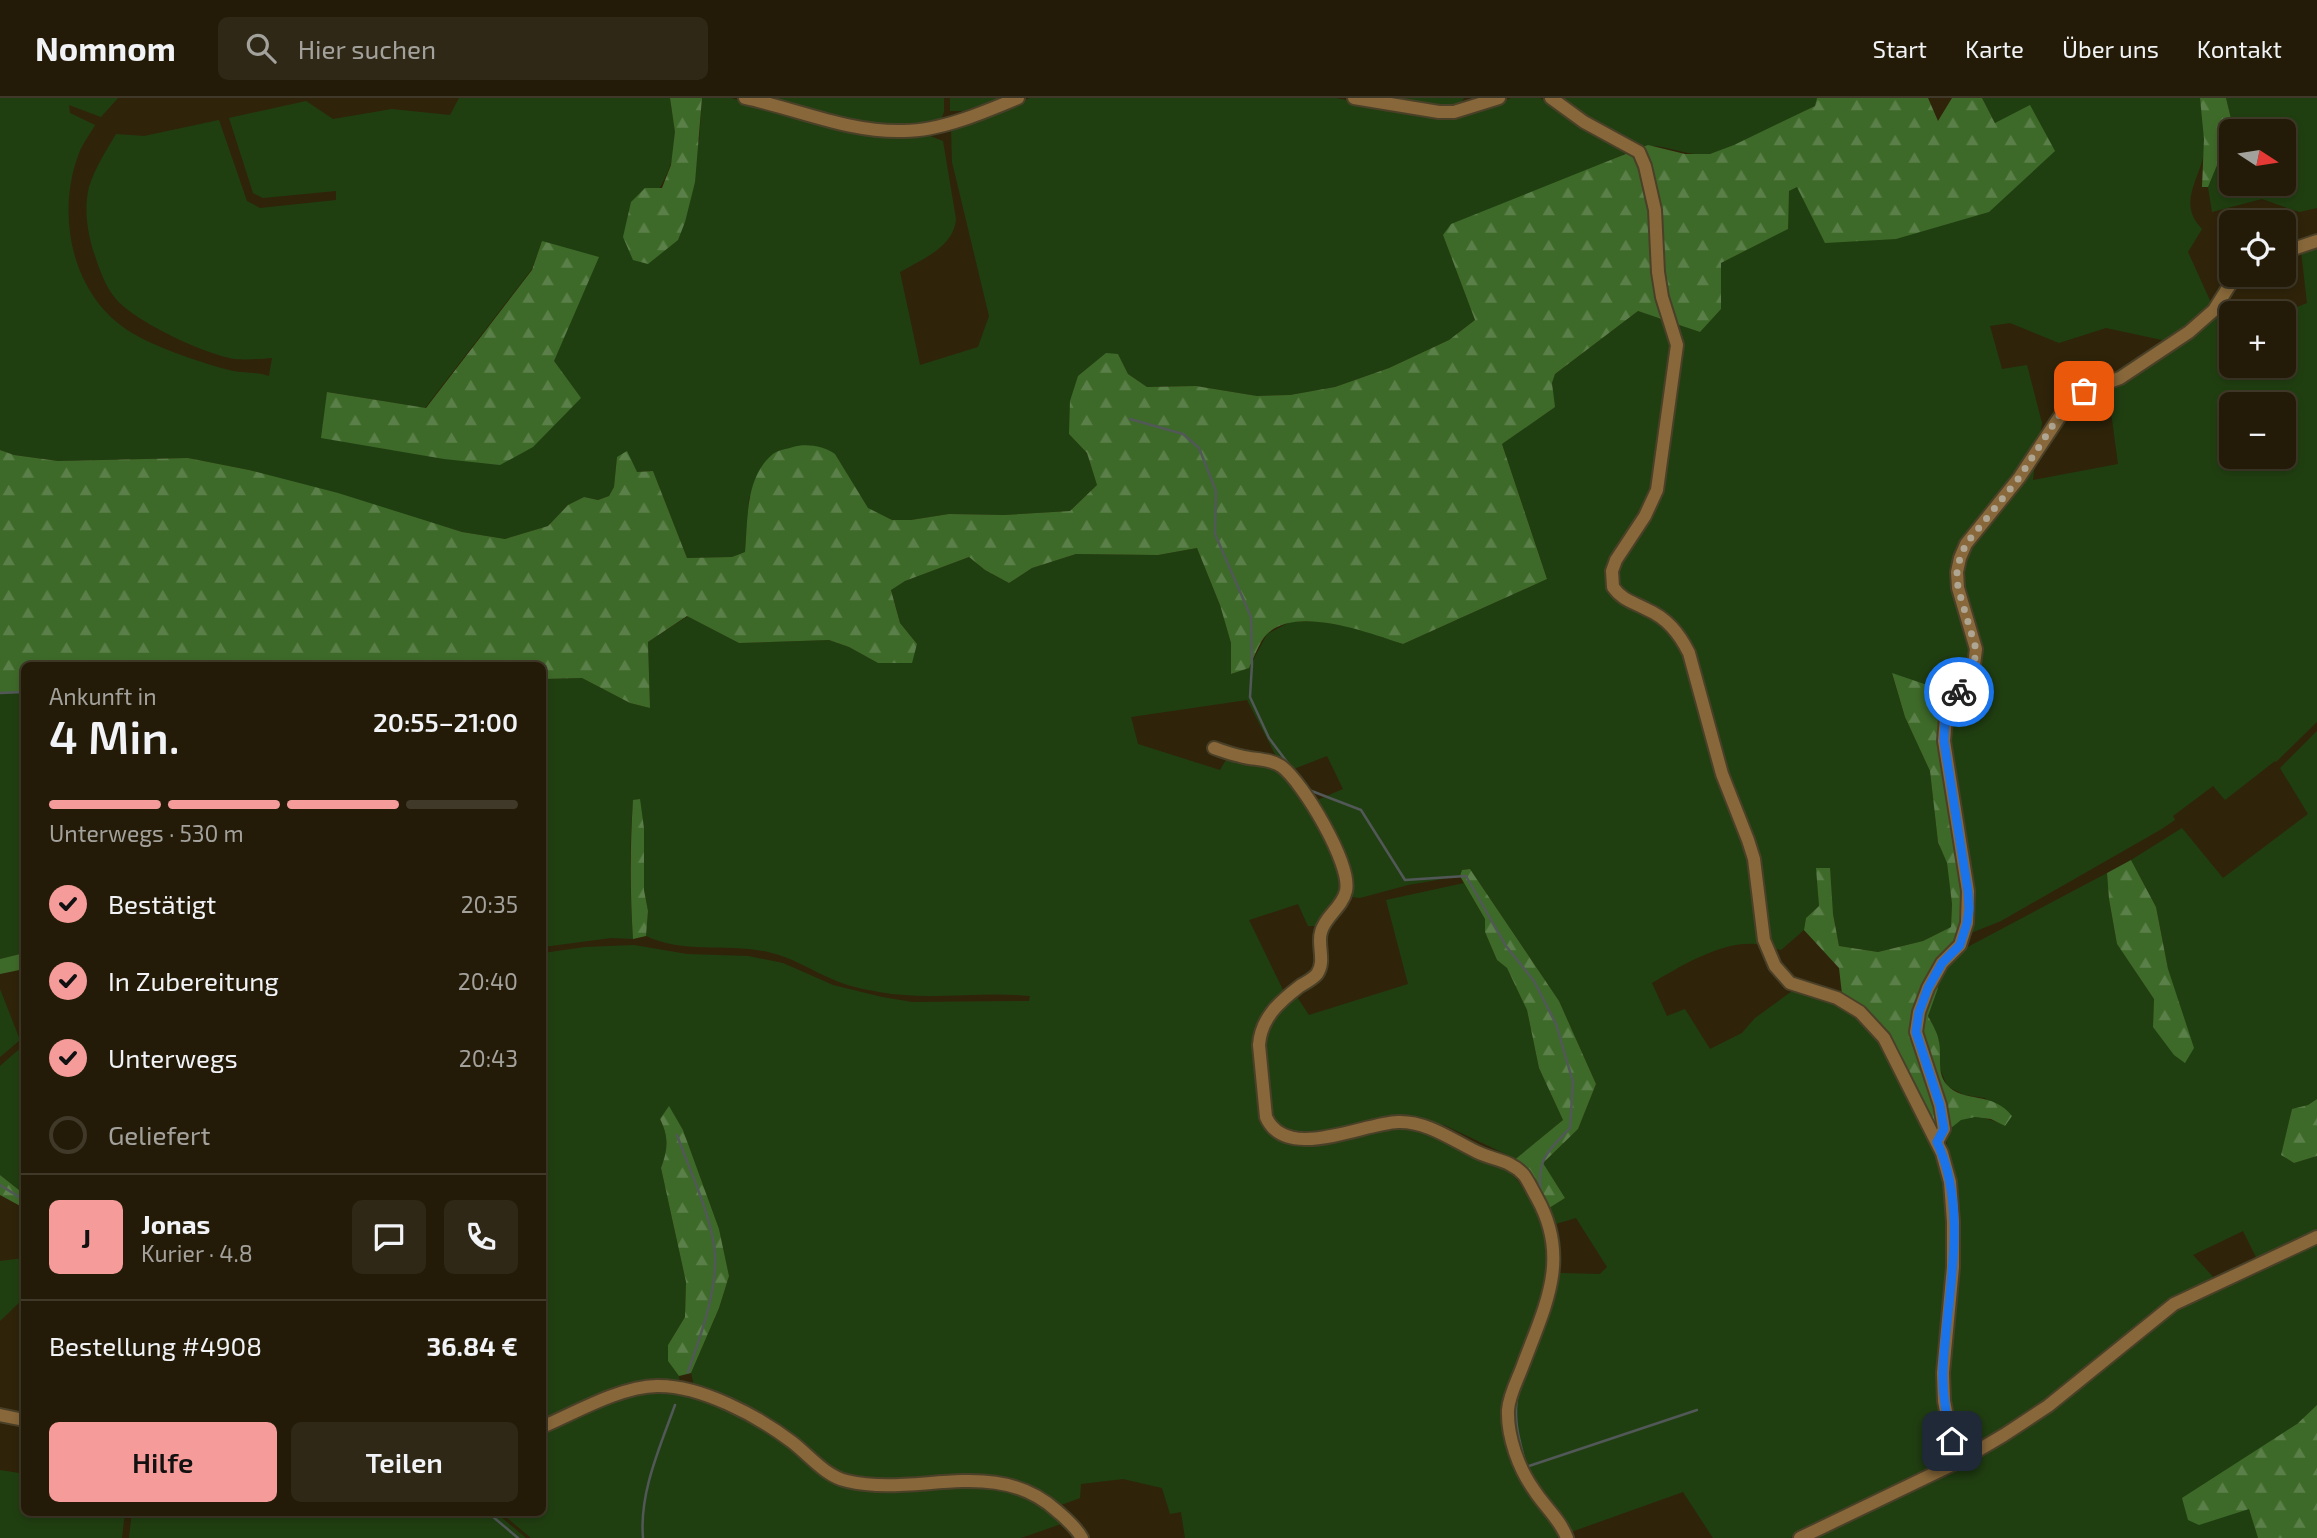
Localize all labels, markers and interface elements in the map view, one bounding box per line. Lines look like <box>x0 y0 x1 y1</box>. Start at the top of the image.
search box <box>218 17 708 80</box>
text: Nomnom <box>35 28 176 68</box>
icon: search <box>242 29 280 67</box>
text: Hier suchen <box>298 33 436 64</box>
text: Start <box>1873 34 1927 63</box>
text: Karte <box>1965 34 2024 63</box>
text: Über uns <box>2062 34 2159 63</box>
text: Kontakt <box>2197 34 2282 63</box>
north arrow <box>2219 119 2296 196</box>
map controls <box>2219 119 2296 469</box>
button: locate <box>2219 210 2296 287</box>
button: + <box>2219 301 2296 378</box>
pin <box>2054 361 2114 421</box>
icon: bag <box>2065 372 2103 410</box>
button: − <box>2219 392 2296 469</box>
courier <box>1924 657 1994 727</box>
icon: bike <box>1940 673 1978 711</box>
text: Ankunft in <box>49 682 157 710</box>
text: 20:55–21:00 <box>373 706 518 737</box>
text: 4 Min. <box>49 708 180 763</box>
text: Unterwegs · 530 m <box>49 819 244 847</box>
icon: check <box>49 885 87 923</box>
text: Bestätigt <box>108 888 216 919</box>
text: 20:35 <box>461 890 518 918</box>
icon: check <box>49 962 87 1000</box>
text: In Zubereitung <box>108 965 279 996</box>
text: 20:40 <box>458 967 518 995</box>
icon: check <box>49 1039 87 1077</box>
text: Unterwegs <box>108 1042 238 1073</box>
text: 20:43 <box>459 1044 518 1072</box>
text: Geliefert <box>108 1119 210 1150</box>
button: chat <box>352 1200 426 1274</box>
button: phone <box>444 1200 518 1274</box>
text: Jonas <box>141 1208 210 1239</box>
text: J <box>81 1222 91 1253</box>
text: Kurier · 4.8 <box>141 1239 253 1267</box>
text: Bestellung #4908 <box>49 1330 262 1361</box>
text: 36.84 € <box>427 1330 518 1361</box>
pin <box>1922 1411 1982 1471</box>
button: Hilfe <box>49 1422 277 1502</box>
button: Teilen <box>291 1422 518 1502</box>
icon: home <box>1933 1422 1971 1460</box>

